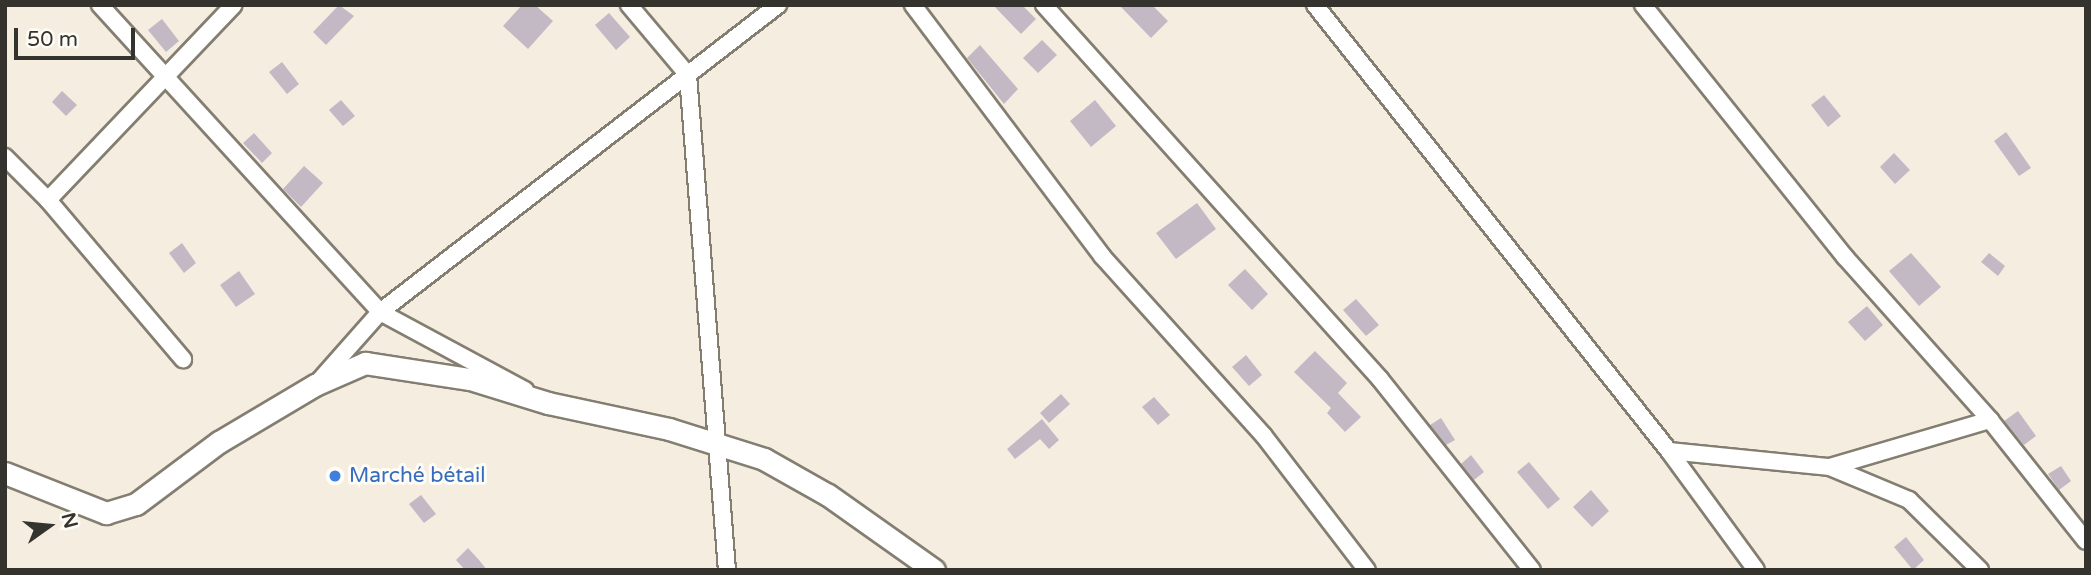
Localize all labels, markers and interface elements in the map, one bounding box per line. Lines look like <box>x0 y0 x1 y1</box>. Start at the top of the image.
scale bar <box>18 14 138 58</box>
text: 50 m <box>27 27 78 52</box>
place label: Marché bétail <box>349 463 486 489</box>
marker: Marché bétail <box>327 468 343 484</box>
north arrow <box>14 491 84 561</box>
text: N <box>57 510 82 531</box>

